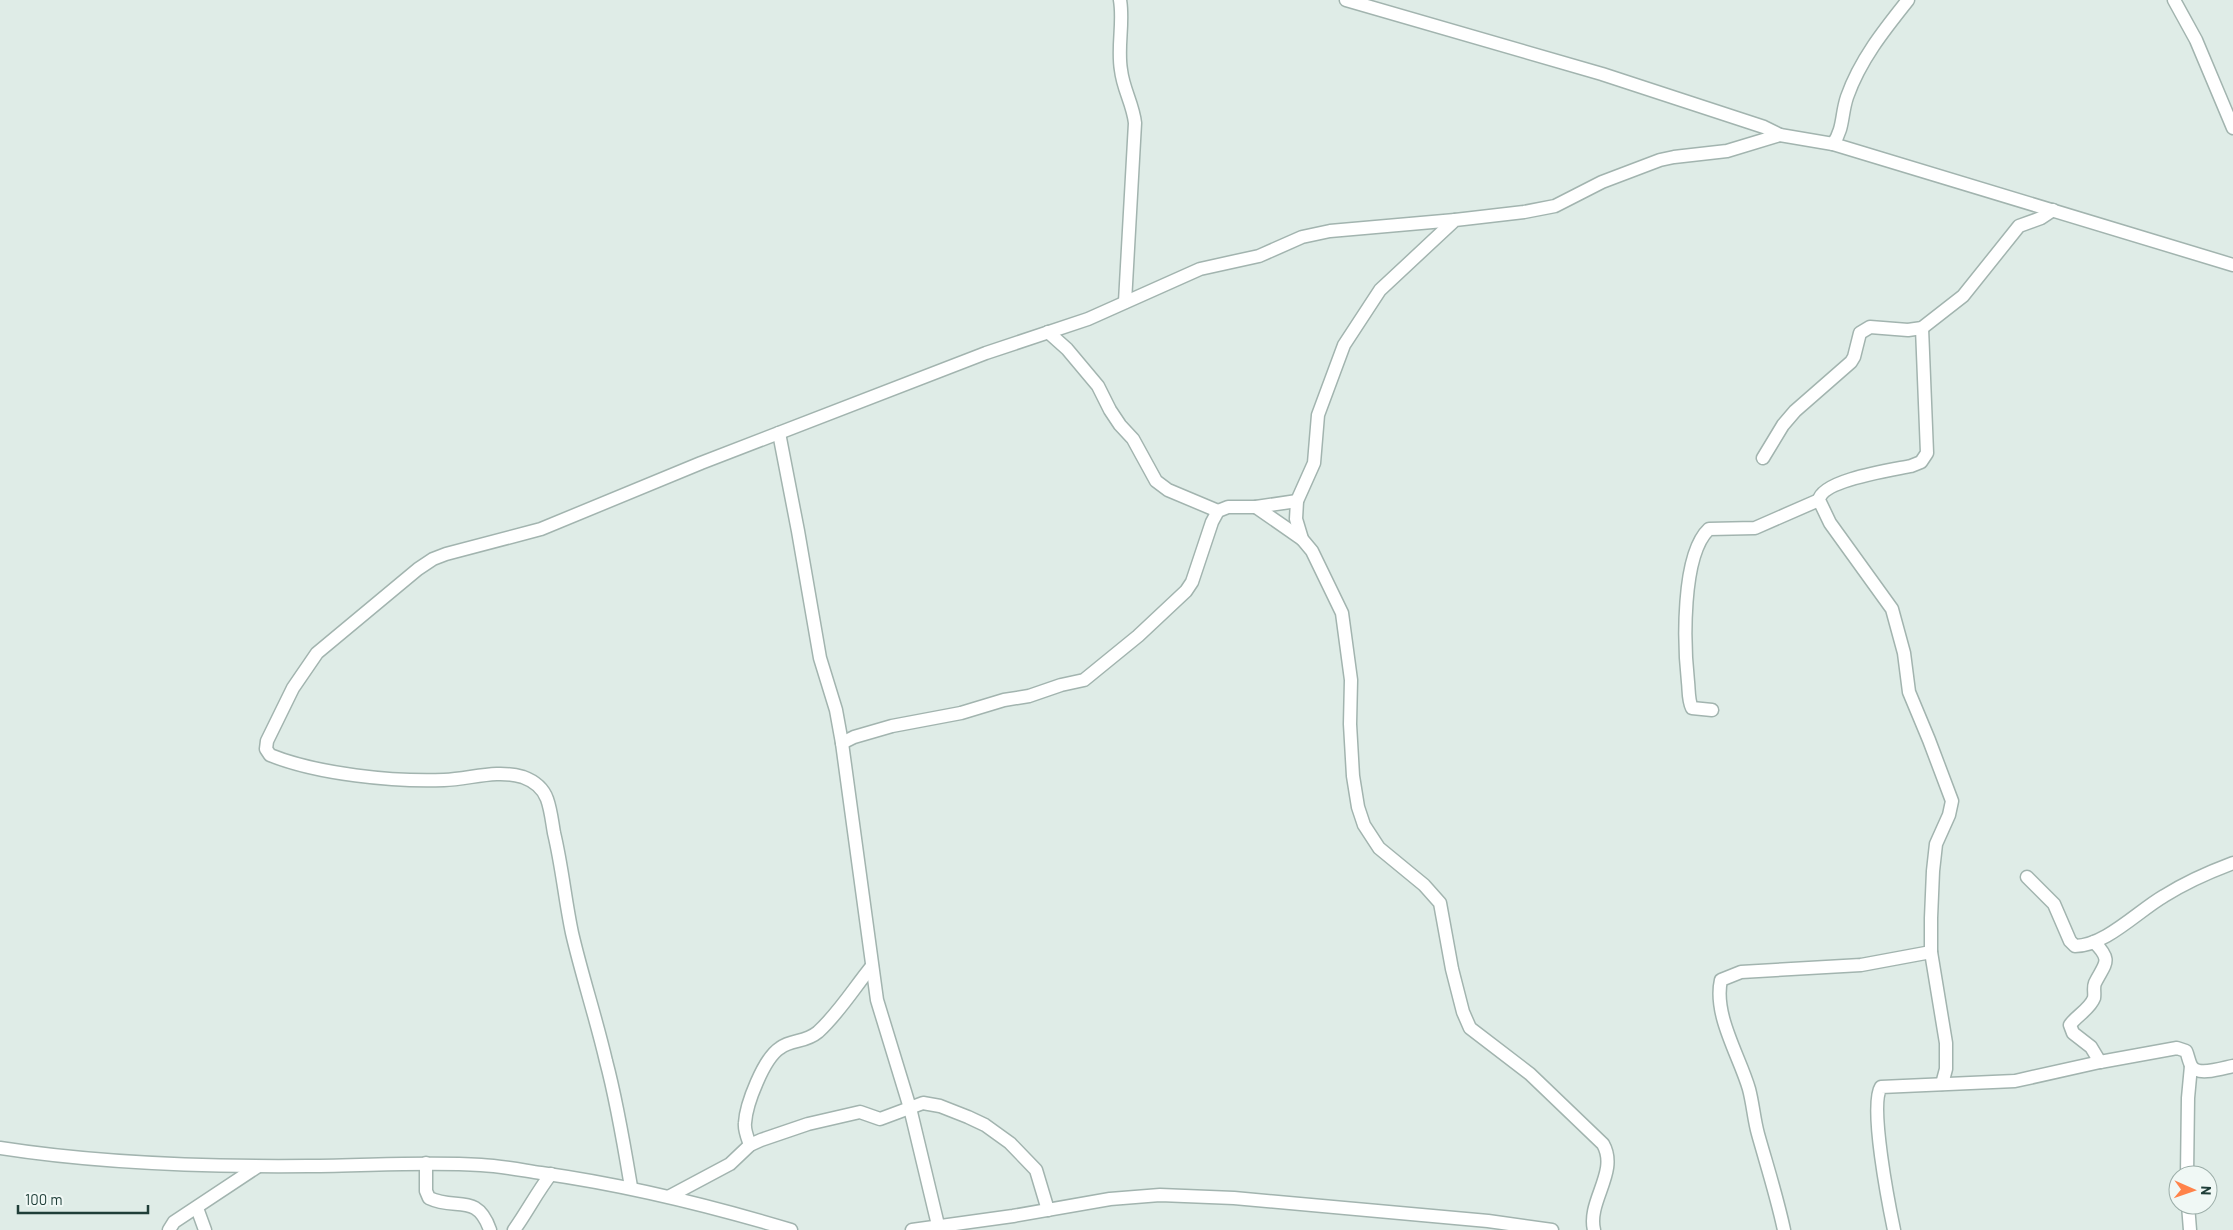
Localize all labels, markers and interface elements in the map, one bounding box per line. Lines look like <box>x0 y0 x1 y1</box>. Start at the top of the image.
north arrow <box>2168 1165 2218 1215</box>
scale bar <box>18 1182 148 1214</box>
text: N <box>2198 1186 2215 1195</box>
text: 100 m <box>25 1190 63 1208</box>

